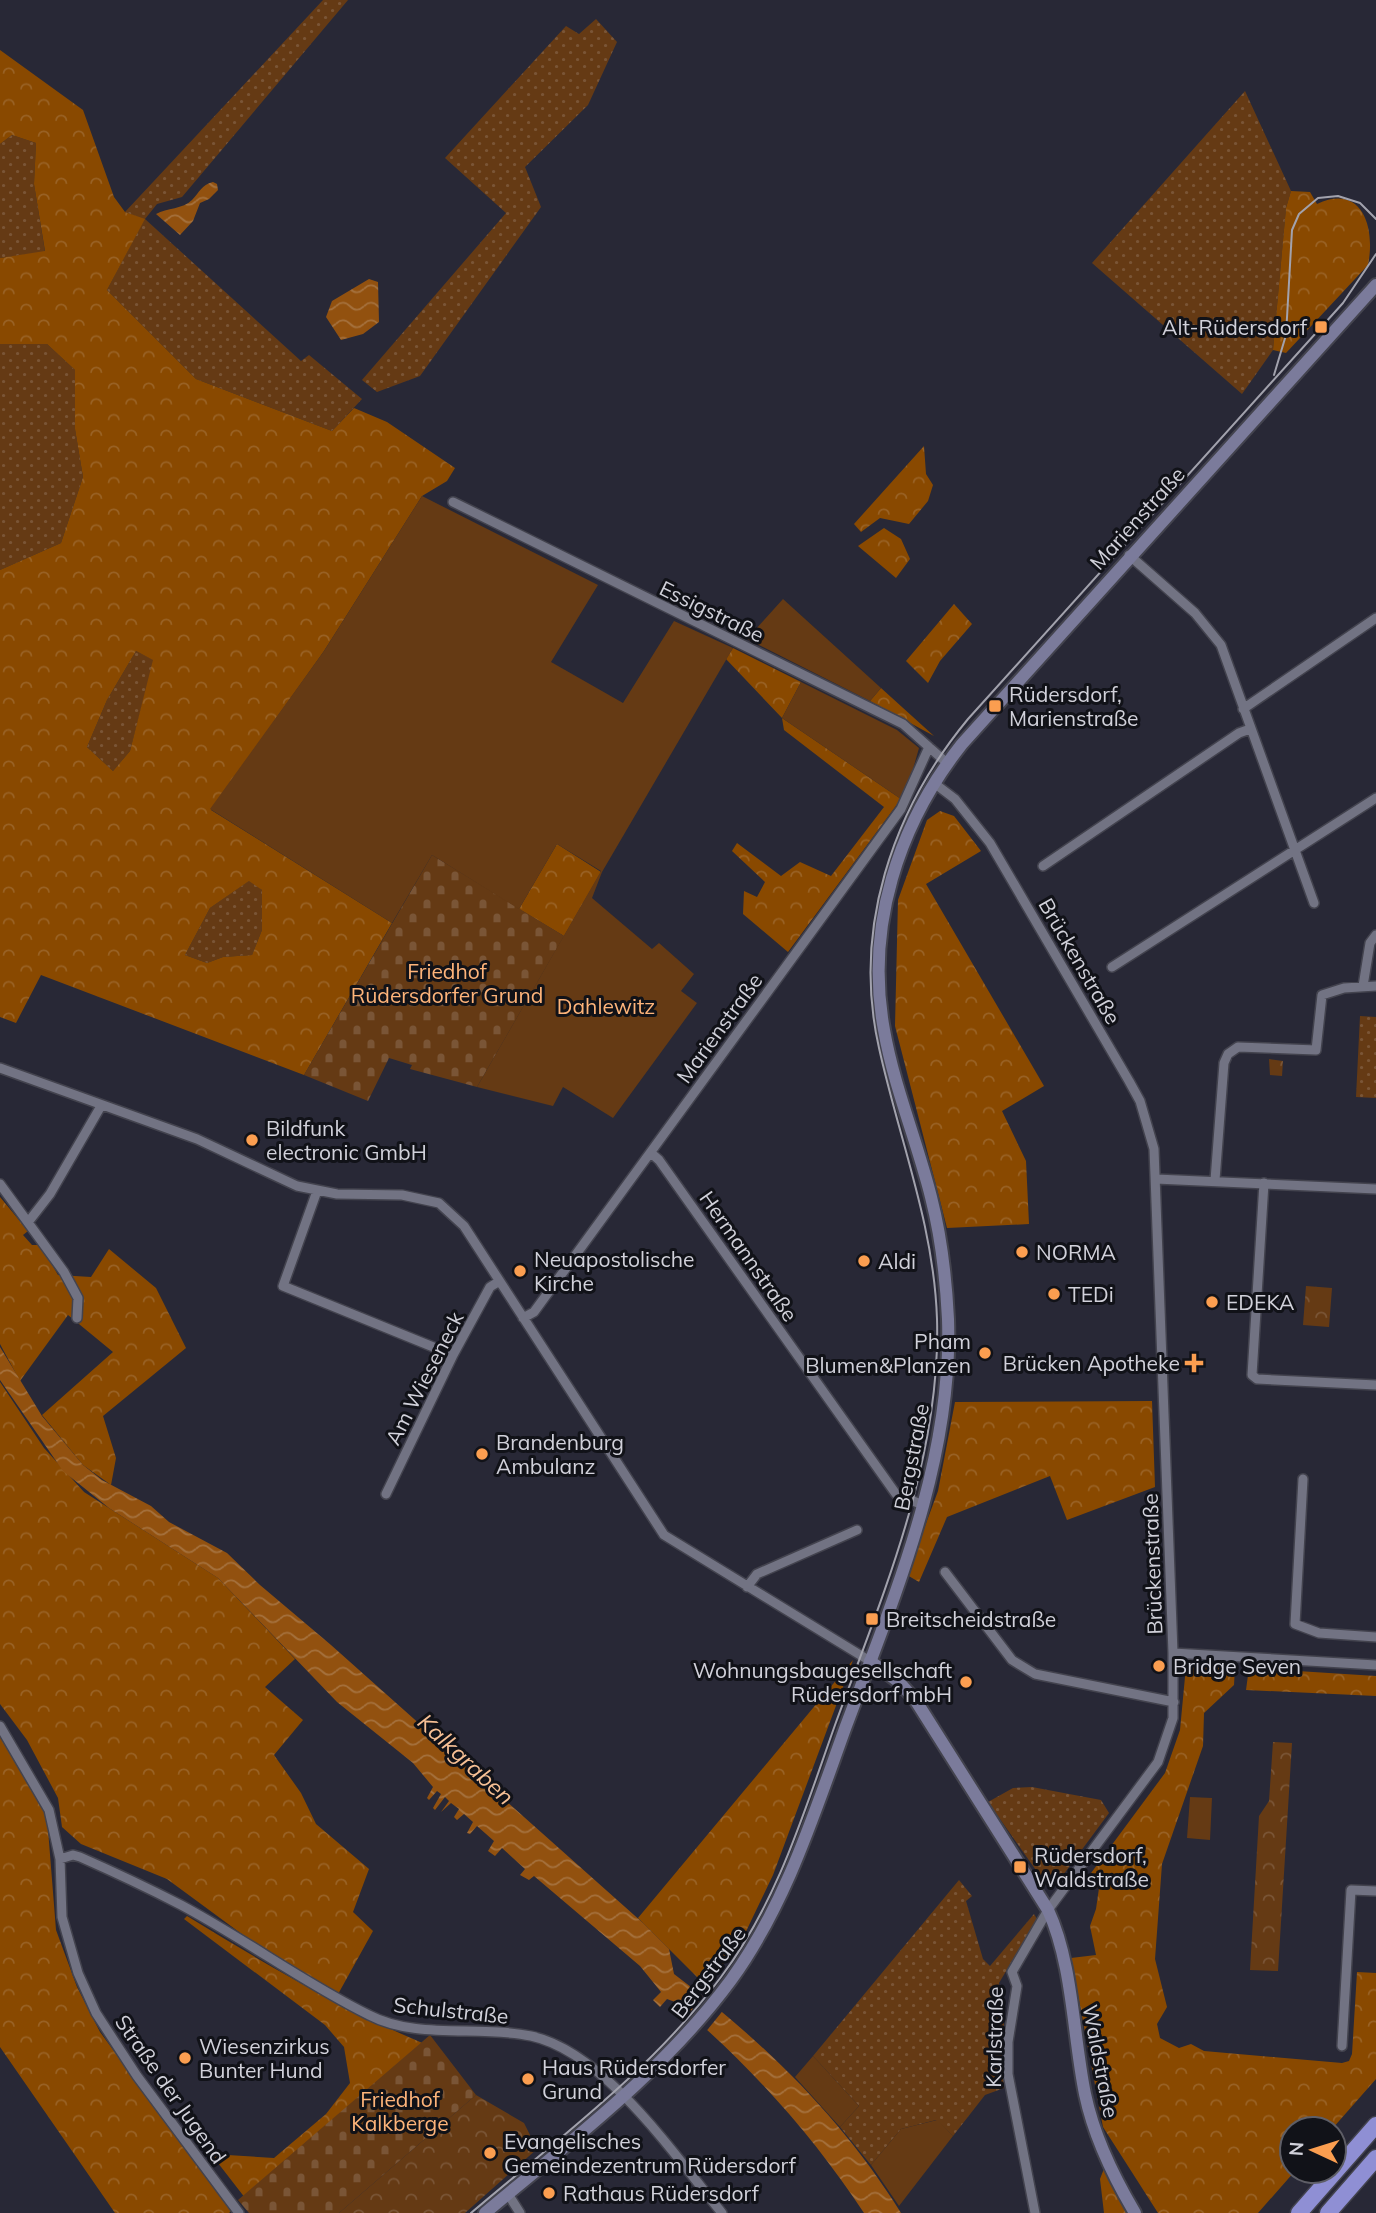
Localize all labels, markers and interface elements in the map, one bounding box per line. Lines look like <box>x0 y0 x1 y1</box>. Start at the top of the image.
place label: Alt-Rüdersdorf <box>1162 314 1308 340</box>
marker: Alt-Rüdersdorf <box>1313 319 1329 335</box>
street label: Marienstraße <box>1084 461 1190 575</box>
street label: Essigstraße <box>655 575 769 647</box>
place label: Rüdersdorf, Marienstraße <box>1009 681 1139 731</box>
marker: Rüdersdorf, Marienstraße <box>987 698 1003 714</box>
street label: Brückenstraße <box>1033 893 1127 1029</box>
park label: Friedhof Rüdersdorfer Grund <box>351 958 543 1008</box>
street label: Marienstraße <box>670 968 768 1088</box>
park label: Dahlewitz <box>557 993 655 1019</box>
place label: Bildfunk electronic GmbH <box>266 1115 427 1165</box>
marker: Bildfunk electronic GmbH <box>244 1132 260 1148</box>
street label: Hermannstraße <box>694 1186 804 1326</box>
place label: NORMA <box>1036 1239 1116 1265</box>
marker: NORMA <box>1014 1244 1030 1260</box>
place label: Neuapostolische Kirche <box>534 1246 695 1296</box>
place label: Aldi <box>878 1248 916 1274</box>
marker: Aldi <box>856 1253 872 1269</box>
marker: Neuapostolische Kirche <box>512 1263 528 1279</box>
place label: TEDi <box>1068 1281 1114 1307</box>
marker: TEDi <box>1046 1286 1062 1302</box>
place label: EDEKA <box>1226 1289 1295 1315</box>
marker: EDEKA <box>1204 1294 1220 1310</box>
street label: Am Wieseneck <box>379 1307 469 1449</box>
place label: Pham Blumen&Planzen <box>805 1328 971 1378</box>
marker: Pham Blumen&Planzen <box>977 1345 993 1361</box>
place label: Brücken Apotheke <box>1003 1350 1180 1376</box>
marker: Brücken Apotheke <box>1186 1355 1202 1371</box>
street label: Bergstraße <box>888 1401 934 1513</box>
place label: Brandenburg Ambulanz <box>496 1429 624 1479</box>
marker: Brandenburg Ambulanz <box>474 1446 490 1462</box>
street label: Brückenstraße <box>1137 1493 1167 1635</box>
place label: Breitscheidstraße <box>886 1606 1056 1632</box>
marker: Breitscheidstraße <box>864 1611 880 1627</box>
place label: Bridge Seven <box>1173 1653 1301 1679</box>
place label: Wohnungsbaugesellschaft Rüdersdorf mbH <box>693 1657 952 1707</box>
marker: Bridge Seven <box>1151 1658 1167 1674</box>
marker: Wohnungsbaugesellschaft Rüdersdorf mbH <box>958 1674 974 1690</box>
water label: Kalkgraben <box>412 1707 520 1811</box>
place label: Rüdersdorf, Waldstraße <box>1034 1842 1149 1892</box>
marker: Rüdersdorf, Waldstraße <box>1012 1859 1028 1875</box>
street label: Bergstraße <box>665 1921 751 2023</box>
street label: Karlstraße <box>980 1986 1008 2088</box>
street label: Schulstraße <box>392 1991 510 2029</box>
street label: Waldstraße <box>1077 2002 1125 2120</box>
street label: Straße der Jugend <box>110 2010 232 2168</box>
place label: Wiesenzirkus Bunter Hund <box>199 2033 330 2083</box>
marker: Wiesenzirkus Bunter Hund <box>177 2050 193 2066</box>
place label: Haus Rüdersdorfer Grund <box>542 2054 726 2104</box>
marker: Haus Rüdersdorfer Grund <box>520 2071 536 2087</box>
park label: Friedhof Kalkberge <box>351 2086 449 2136</box>
north arrow <box>1278 2115 1348 2185</box>
place label: Evangelisches Gemeindezentrum Rüdersdorf <box>504 2128 797 2178</box>
text: N <box>1284 2141 1309 2157</box>
marker: Evangelisches Gemeindezentrum Rüdersdorf <box>482 2145 498 2161</box>
place label: Rathaus Rüdersdorf <box>563 2180 760 2206</box>
marker: Rathaus Rüdersdorf <box>541 2185 557 2201</box>

